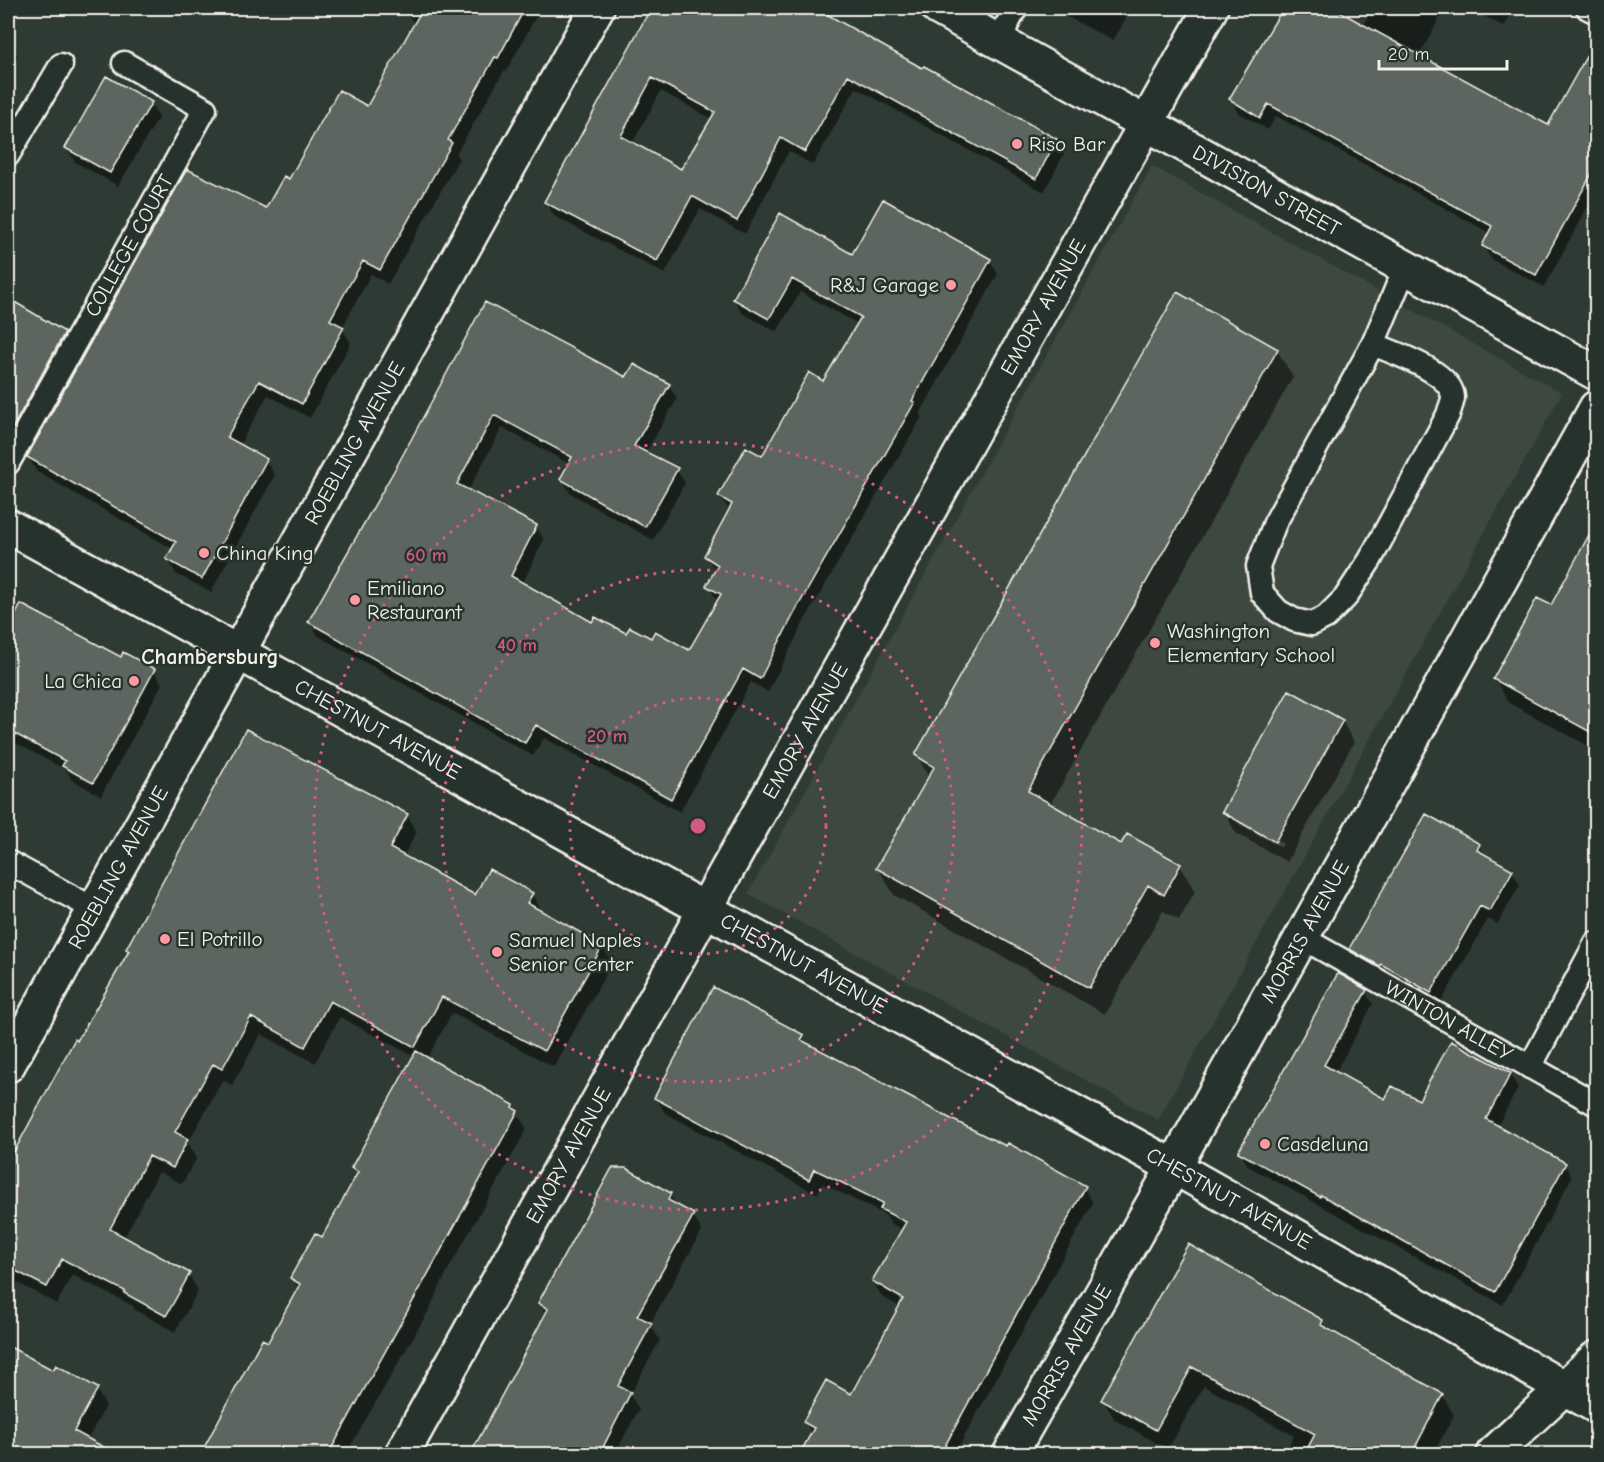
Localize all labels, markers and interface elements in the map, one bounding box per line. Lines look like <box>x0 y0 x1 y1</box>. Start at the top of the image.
scale bar <box>1379 33 1506 71</box>
text: 20 m <box>1388 44 1429 65</box>
place label: Riso Bar <box>1029 132 1106 156</box>
marker: Riso Bar <box>1010 137 1024 151</box>
street label: DIVISION STREET <box>1189 140 1345 241</box>
street label: COLLEGE COURT <box>80 170 178 321</box>
street label: EMORY AVENUE <box>995 235 1091 379</box>
place label: R&J Garage <box>830 273 939 297</box>
marker: R&J Garage <box>944 278 958 292</box>
street label: ROEBLING AVENUE <box>300 357 410 529</box>
place label: China King <box>216 541 314 565</box>
text: 60 m <box>406 545 446 566</box>
marker: China King <box>197 546 211 560</box>
place label: Emiliano Restaurant <box>367 576 463 624</box>
marker: Emiliano Restaurant <box>348 593 362 607</box>
place label: Washington Elementary School <box>1167 619 1335 667</box>
text: 40 m <box>497 635 537 656</box>
marker: Washington Elementary School <box>1148 636 1162 650</box>
district label: Chambersburg <box>141 644 279 670</box>
street label: EMORY AVENUE <box>757 659 853 803</box>
place label: La Chica <box>44 669 122 693</box>
marker: La Chica <box>127 674 141 688</box>
street label: CHESTNUT AVENUE <box>291 674 465 785</box>
text: 20 m <box>587 726 627 747</box>
street label: ROEBLING AVENUE <box>63 782 173 953</box>
centre of rings <box>688 816 708 836</box>
street label: MORRIS AVENUE <box>1256 856 1354 1007</box>
street label: CHESTNUT AVENUE <box>716 908 891 1019</box>
place label: El Potrillo <box>177 927 263 951</box>
place label: Samuel Naples Senior Center <box>509 928 641 976</box>
marker: El Potrillo <box>158 932 172 946</box>
marker: Samuel Naples Senior Center <box>490 945 504 959</box>
street label: WINTON ALLEY <box>1381 975 1517 1067</box>
street label: EMORY AVENUE <box>521 1083 616 1227</box>
place label: Casdeluna <box>1277 1132 1369 1156</box>
marker: Casdeluna <box>1258 1137 1272 1151</box>
street label: CHESTNUT AVENUE <box>1142 1142 1316 1255</box>
street label: MORRIS AVENUE <box>1017 1280 1116 1430</box>

